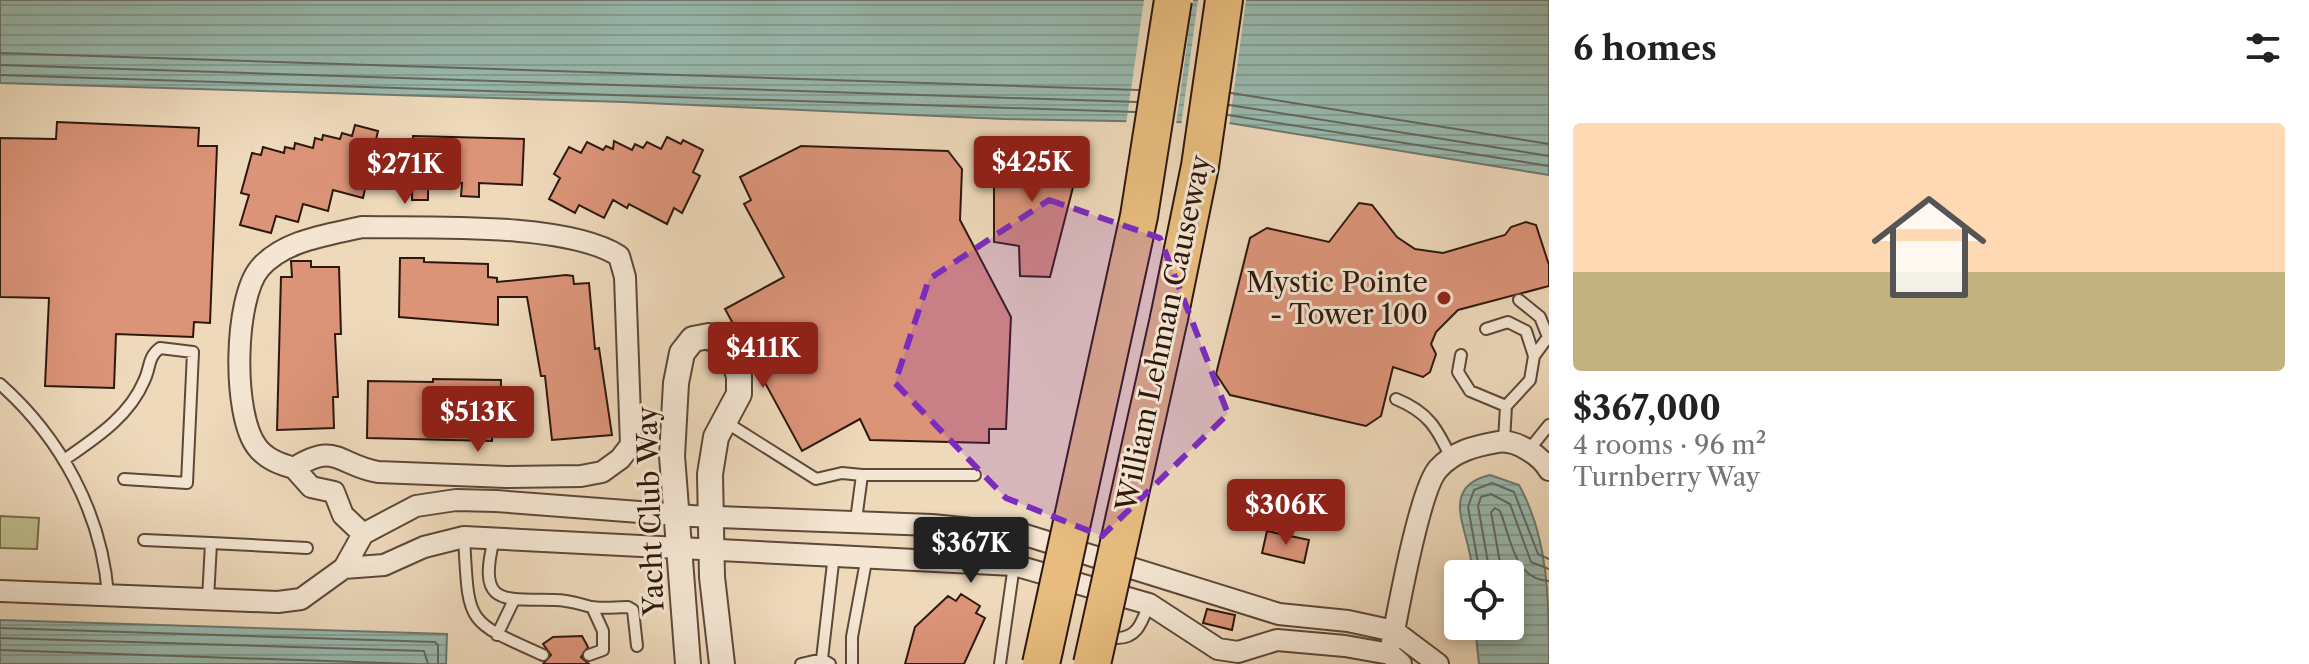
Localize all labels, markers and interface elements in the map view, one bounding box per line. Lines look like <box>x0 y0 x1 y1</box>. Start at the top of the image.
icon: filters <box>2241 26 2285 70</box>
text: 6 homes <box>1573 27 1717 69</box>
pin: $425K <box>976 136 1088 204</box>
pin: $271K <box>349 138 461 206</box>
text: $425K <box>992 146 1072 178</box>
text: $271K <box>367 148 443 180</box>
street label: William Lehman Causeway <box>1108 152 1217 515</box>
icon: home <box>1857 175 2001 319</box>
place label: Mystic Pointe - Tower 100 <box>1246 265 1428 331</box>
marker: Mystic Pointe - Tower 100 <box>1435 289 1453 307</box>
pin: $411K <box>707 322 819 390</box>
text: $411K <box>726 332 800 364</box>
pin: $513K <box>422 386 534 454</box>
text: $367,000 <box>1573 387 1721 429</box>
text: $513K <box>440 396 516 428</box>
street label: Yacht Club Way <box>629 405 671 617</box>
text: 4 rooms · 96 m² <box>1573 429 1766 461</box>
text: Turnberry Way <box>1573 461 1760 493</box>
pin: $306K <box>1230 479 1342 547</box>
text: $306K <box>1245 489 1327 521</box>
pin: $367K <box>915 517 1027 585</box>
text: $367K <box>932 527 1010 559</box>
map controls <box>1444 560 1524 640</box>
button: locate <box>1444 560 1524 640</box>

